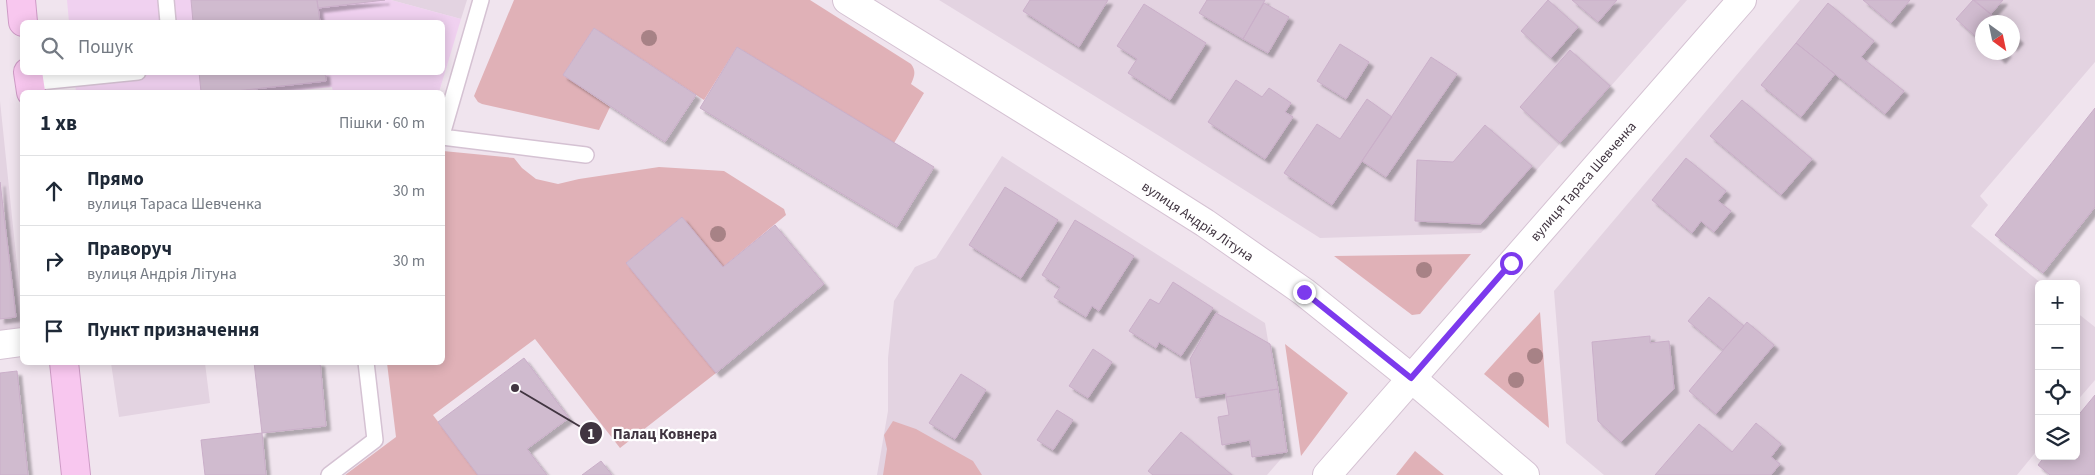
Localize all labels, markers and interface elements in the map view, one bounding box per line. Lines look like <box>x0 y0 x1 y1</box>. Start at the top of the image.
north arrow <box>1975 15 2020 60</box>
search box <box>20 20 445 75</box>
icon: search <box>38 34 66 62</box>
text: Пошук <box>78 34 133 61</box>
text: 1 хв <box>40 108 77 138</box>
text: Пішки · 60 m <box>339 112 425 134</box>
street label: вулиця Тараса Шевченка <box>1526 117 1641 246</box>
text: Прямо <box>87 166 144 193</box>
icon: ahead <box>40 177 68 205</box>
street label: вулиця Андрія Літуна <box>1137 177 1257 267</box>
text: 30 m <box>393 180 425 202</box>
text: вулиця Тараса Шевченка <box>87 193 262 215</box>
text: Праворуч <box>87 236 172 263</box>
icon: right <box>40 247 68 275</box>
text: 30 m <box>393 250 425 272</box>
route start <box>1500 252 1523 275</box>
text: вулиця Андрія Літуна <box>87 263 237 285</box>
map controls <box>2035 280 2080 460</box>
button: + <box>2035 280 2080 325</box>
route end <box>1293 281 1316 304</box>
icon: arrive <box>40 317 68 345</box>
text: Пункт призначення <box>87 317 259 344</box>
button: − <box>2035 325 2080 370</box>
button: locate <box>2035 370 2080 415</box>
button: layers <box>2035 415 2080 460</box>
callout: Палац Ковнера <box>578 418 727 448</box>
text: 1 <box>587 424 595 445</box>
text: Палац Ковнера <box>613 424 717 445</box>

